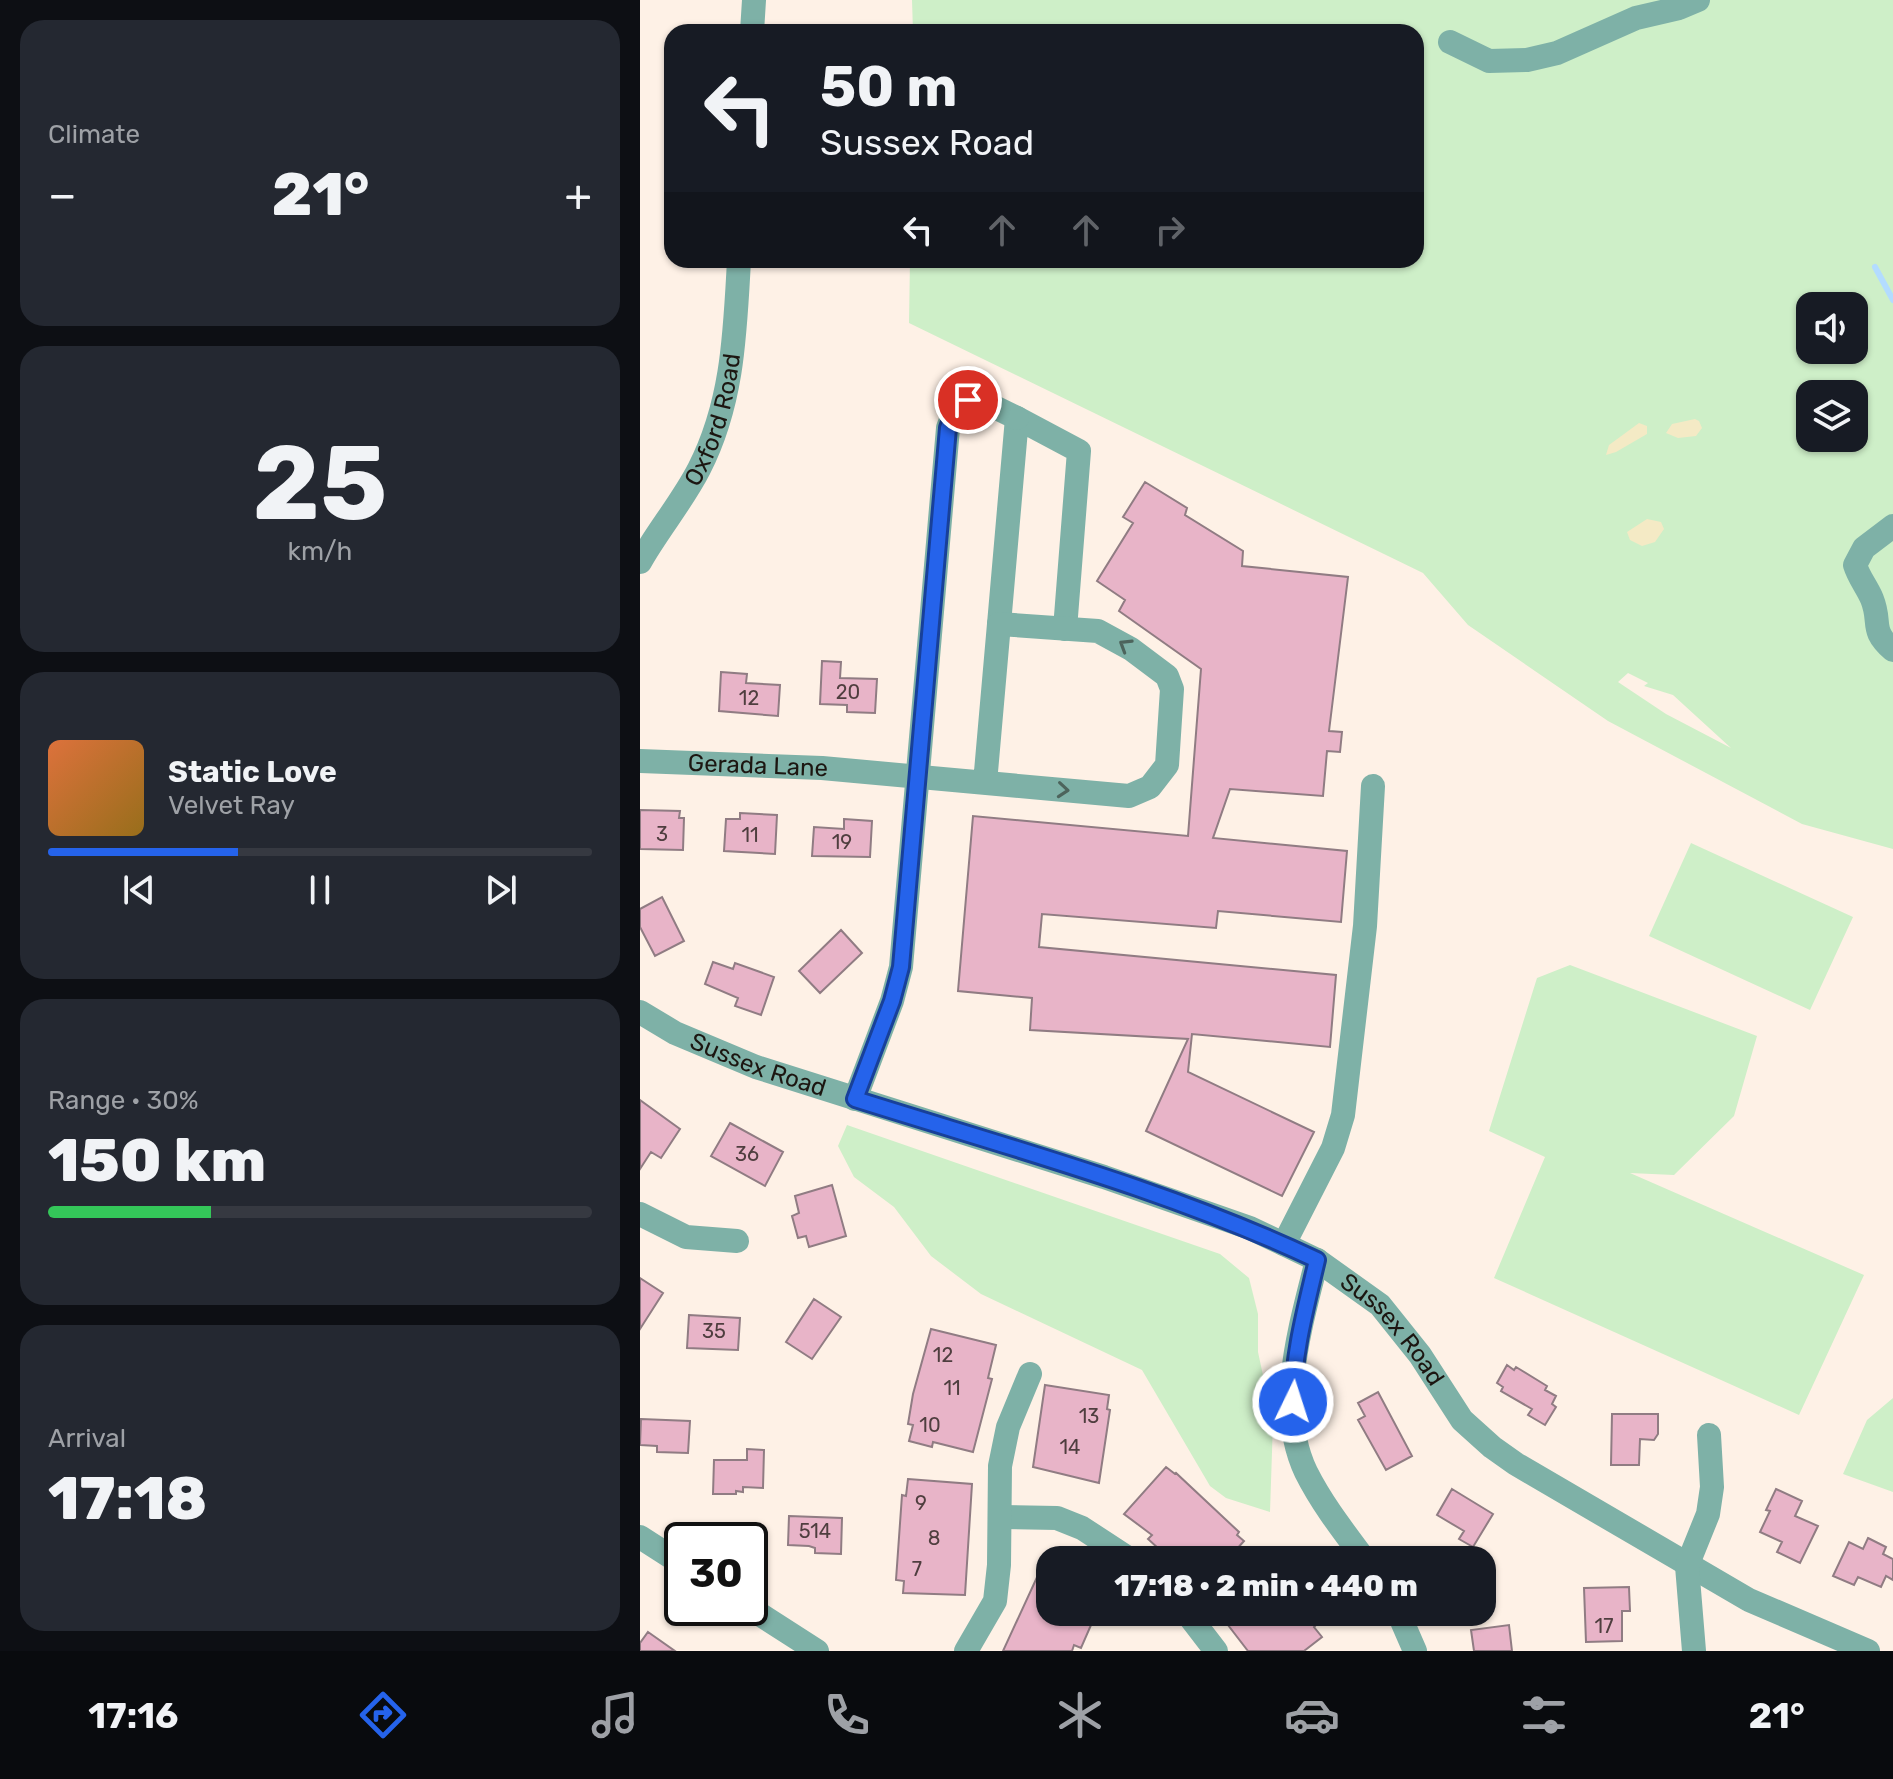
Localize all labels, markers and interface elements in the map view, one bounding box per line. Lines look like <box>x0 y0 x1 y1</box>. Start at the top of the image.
text: 50 m <box>820 54 957 120</box>
icon: left <box>688 56 792 160</box>
text: Climate <box>48 119 140 150</box>
text: Sussex Road <box>820 121 1034 164</box>
text: 21° <box>272 159 369 230</box>
text: − <box>48 169 77 221</box>
text: + <box>565 169 592 221</box>
icon: left <box>896 208 940 252</box>
icon: ahead <box>980 208 1024 252</box>
icon: ahead <box>1064 208 1108 252</box>
icon: right <box>1148 208 1192 252</box>
map controls <box>1796 292 1868 452</box>
button: sound <box>1796 292 1868 364</box>
street label: Oxford Road <box>679 352 746 491</box>
pin <box>934 366 1002 434</box>
icon: arrive <box>946 378 990 422</box>
button: layers <box>1796 380 1868 452</box>
text: 25 <box>253 422 387 545</box>
text: km/h <box>288 536 352 567</box>
one-way arrow <box>1119 640 1134 655</box>
house number: 20 <box>836 680 860 704</box>
house number: 12 <box>739 686 759 710</box>
street label: Gerada Lane <box>687 749 828 782</box>
text: Static Love <box>168 754 337 790</box>
one-way arrow <box>1057 782 1070 799</box>
text: Velvet Ray <box>168 790 295 821</box>
house number: 3 <box>656 822 668 846</box>
house number: 11 <box>741 823 759 847</box>
house number: 19 <box>832 830 852 854</box>
icon: previous <box>117 868 161 912</box>
icon: pause <box>298 868 342 912</box>
icon: next <box>479 868 523 912</box>
street label: Sussex Road <box>686 1027 830 1102</box>
text: Range · 30% <box>48 1085 198 1116</box>
text: 150 km <box>48 1125 266 1196</box>
house number: 36 <box>735 1142 759 1166</box>
street label: Sussex Road <box>1335 1267 1450 1391</box>
house number: 35 <box>702 1319 726 1343</box>
house number: 12 <box>933 1343 953 1367</box>
position arrow <box>1251 1360 1335 1444</box>
house number: 11 <box>943 1376 961 1400</box>
house number: 13 <box>1079 1404 1099 1428</box>
house number: 10 <box>919 1413 941 1437</box>
text: Arrival <box>48 1423 126 1454</box>
house number: 14 <box>1060 1435 1080 1459</box>
text: 17:18 <box>48 1463 207 1534</box>
house number: 9 <box>915 1491 927 1515</box>
house number: 514 <box>799 1519 831 1543</box>
speed limit sign: 30 <box>664 1522 768 1626</box>
house number: 8 <box>928 1526 940 1550</box>
house number: 7 <box>912 1557 922 1581</box>
text: 17:18 · 2 min · 440 m <box>1114 1568 1418 1604</box>
house number: 17 <box>1595 1614 1613 1638</box>
icon: directions <box>355 1687 411 1743</box>
icon: music <box>587 1687 643 1743</box>
icon: phone <box>819 1687 875 1743</box>
icon: climate <box>1052 1687 1108 1743</box>
icon: car <box>1284 1687 1340 1743</box>
icon: filters <box>1516 1687 1572 1743</box>
text: 17:16 <box>88 1694 179 1737</box>
text: 21° <box>1749 1694 1805 1737</box>

